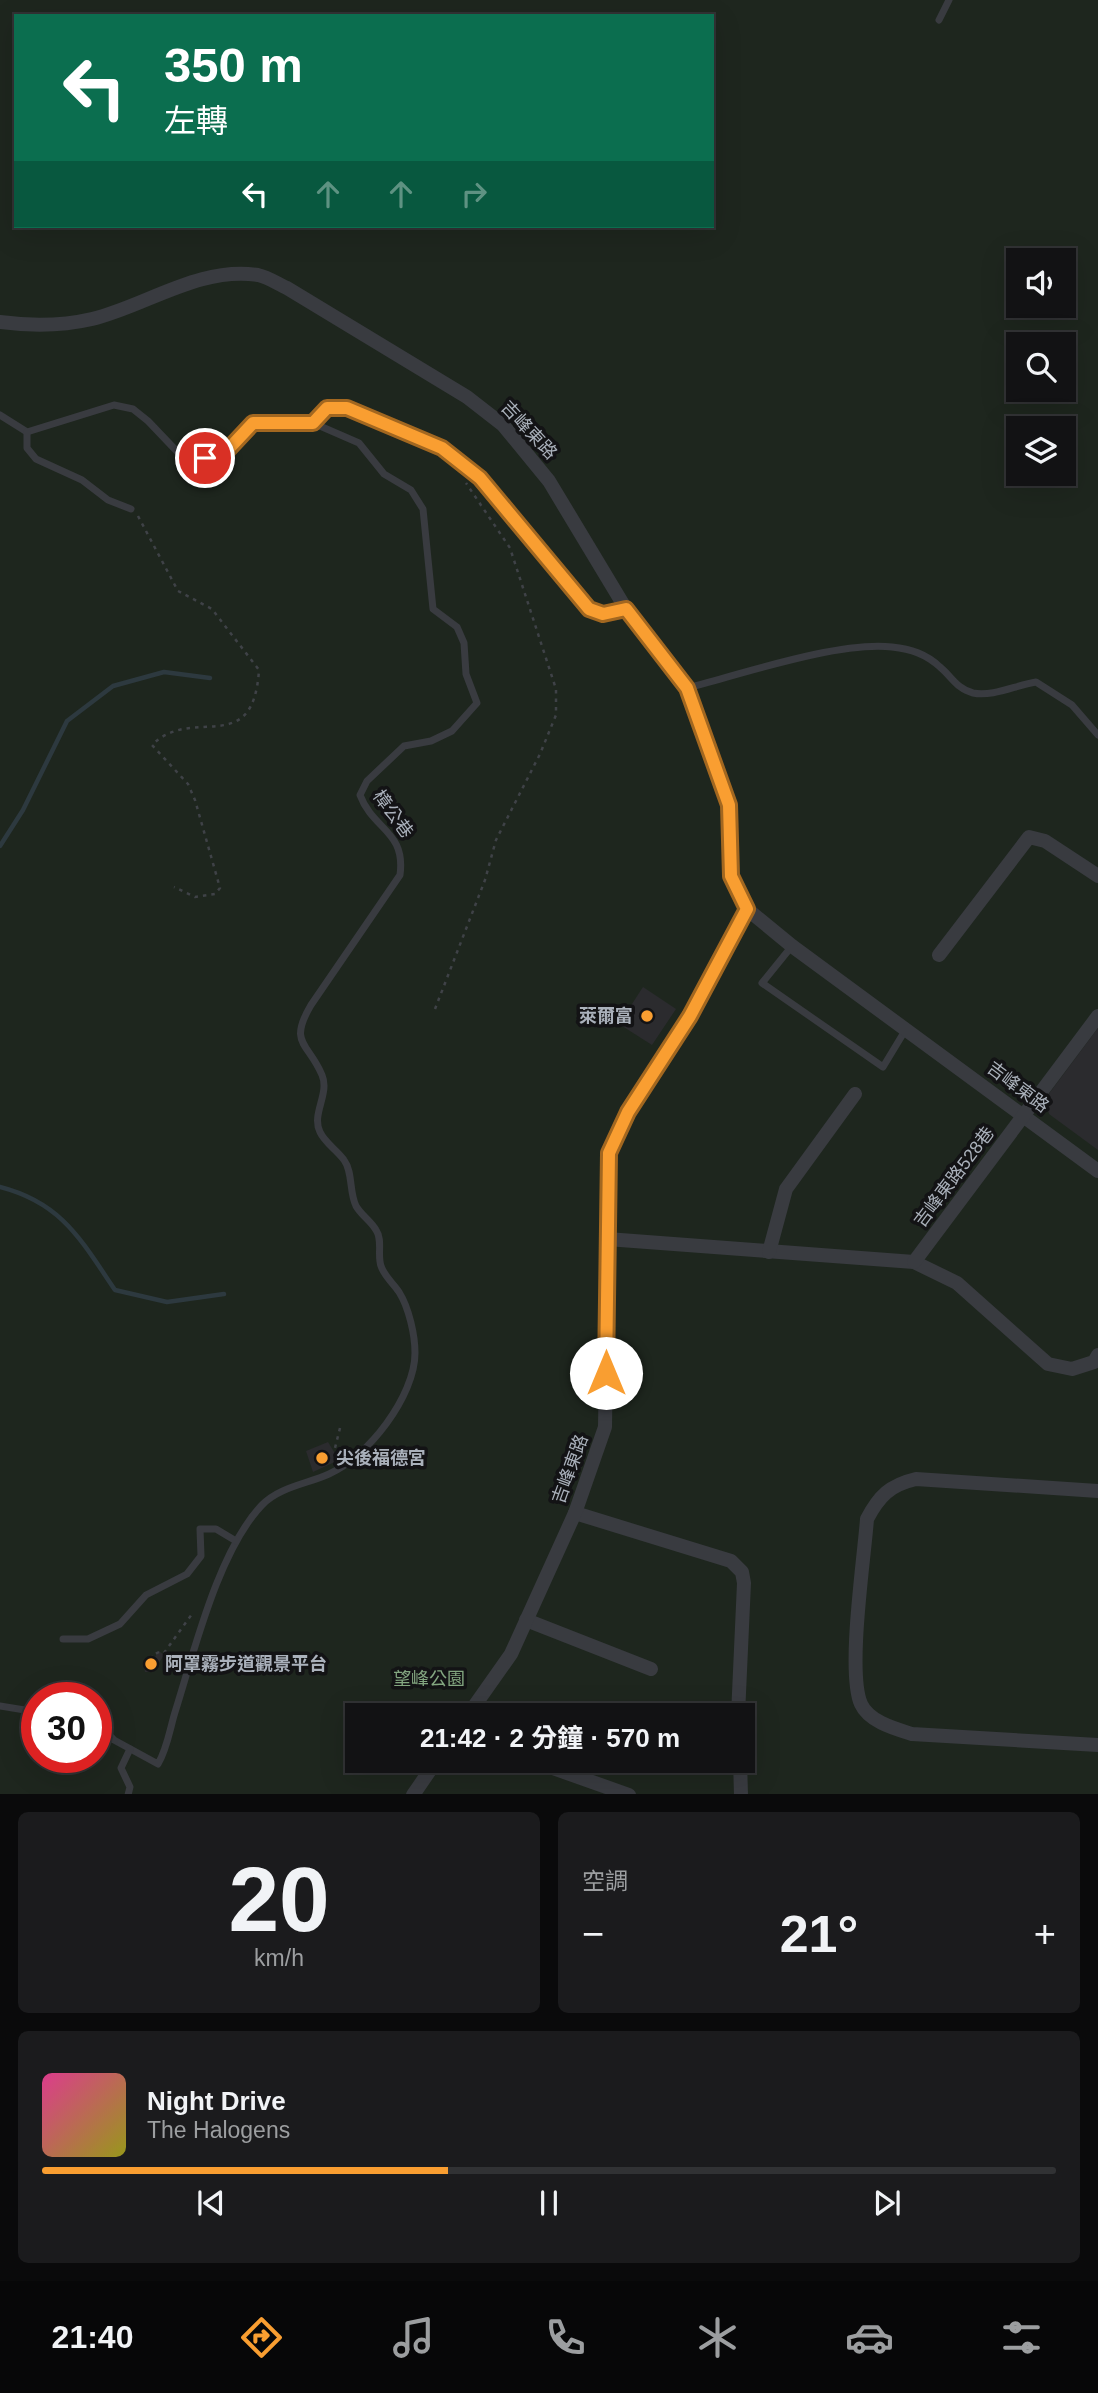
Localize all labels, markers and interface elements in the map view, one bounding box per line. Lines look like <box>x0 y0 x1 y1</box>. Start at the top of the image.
text: 350 m <box>164 38 303 92</box>
icon: left <box>49 42 140 133</box>
text: 左轉 <box>164 103 228 139</box>
icon: left <box>236 175 274 213</box>
icon: ahead <box>309 175 347 213</box>
icon: ahead <box>382 175 420 213</box>
icon: right <box>455 175 493 213</box>
map controls <box>1006 248 1076 486</box>
button: sound <box>1006 248 1076 318</box>
button: search <box>1006 332 1076 402</box>
street label: 吉峰東路 <box>497 397 561 463</box>
button: layers <box>1006 416 1076 486</box>
pin <box>175 428 235 488</box>
icon: arrive <box>186 439 224 477</box>
street label: 樟公巷 <box>369 786 417 842</box>
place label: 萊爾富 <box>579 1006 633 1026</box>
marker: 萊爾富 <box>639 1008 655 1024</box>
street label: 吉峰東路 <box>983 1057 1053 1117</box>
street label: 吉峰東路528巷 <box>910 1123 998 1231</box>
position arrow <box>569 1336 643 1410</box>
street label: 吉峰東路 <box>548 1432 592 1506</box>
place label: 尖後福德宮 <box>336 1448 426 1468</box>
marker: 尖後福德宮 <box>314 1450 330 1466</box>
place label: 阿罩霧步道觀景平台 <box>165 1654 327 1674</box>
marker: 阿罩霧步道觀景平台 <box>143 1656 159 1672</box>
park label: 望峰公園 <box>393 1669 465 1689</box>
speed limit sign: 30 <box>21 1682 112 1773</box>
text: 21:42 · 2 分鐘 · 570 m <box>420 1723 680 1753</box>
text: 20 <box>228 1849 330 1950</box>
text: 空調 <box>582 1868 628 1894</box>
text: 21° <box>780 1905 858 1963</box>
text: − <box>582 1913 604 1955</box>
text: + <box>1034 1913 1056 1955</box>
text: km/h <box>254 1945 304 1971</box>
text: Night Drive <box>147 2086 286 2116</box>
text: The Halogens <box>147 2117 290 2143</box>
icon: previous <box>192 2184 230 2222</box>
icon: pause <box>530 2184 568 2222</box>
icon: next <box>868 2184 906 2222</box>
icon: directions <box>237 2313 286 2362</box>
icon: music <box>389 2313 438 2362</box>
icon: phone <box>541 2313 590 2362</box>
icon: climate <box>693 2313 742 2362</box>
icon: car <box>845 2313 894 2362</box>
icon: filters <box>997 2313 1046 2362</box>
text: 21:40 <box>52 2319 133 2355</box>

